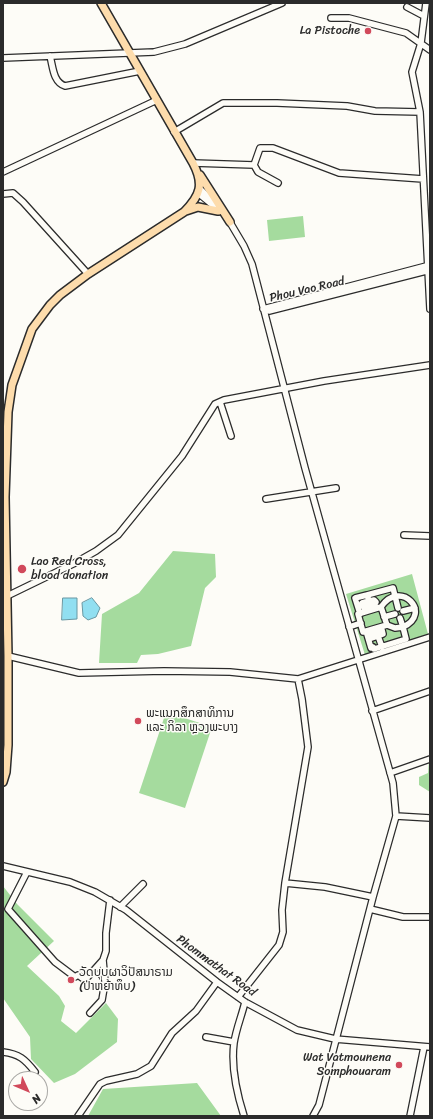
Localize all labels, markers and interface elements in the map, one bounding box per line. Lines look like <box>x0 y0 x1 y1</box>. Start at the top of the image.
place label: La Pistoche <box>300 24 360 38</box>
marker: La Pistoche <box>363 26 373 36</box>
street label: Phou Vao Road <box>268 274 346 306</box>
place label: Lao Red Cross, blood donation <box>31 555 108 583</box>
marker: Lao Red Cross, blood donation <box>16 563 28 575</box>
place label: ພະແນກສຶກສາທິການ ແລະ ກິລາ ຫຼວງພະບາງ <box>146 707 238 735</box>
marker: ພະແນກສຶກສາທິການ ແລະ ກິລາ ຫຼວງພະບາງ <box>133 716 143 726</box>
street label: Phommathat Road <box>173 932 259 1000</box>
place label: ວັດບຸບຜາວິປັສນາຣາມ (ປ່າຫຍ້າທຶບ) <box>79 966 173 994</box>
marker: ວັດບຸບຜາວິປັສນາຣາມ (ປ່າຫຍ້າທຶບ) <box>66 975 76 985</box>
place label: Wat Vatmounena Somphouaram <box>303 1051 391 1079</box>
marker: Wat Vatmounena Somphouaram <box>394 1060 404 1070</box>
north arrow <box>8 1071 48 1111</box>
text: N <box>27 1090 46 1108</box>

